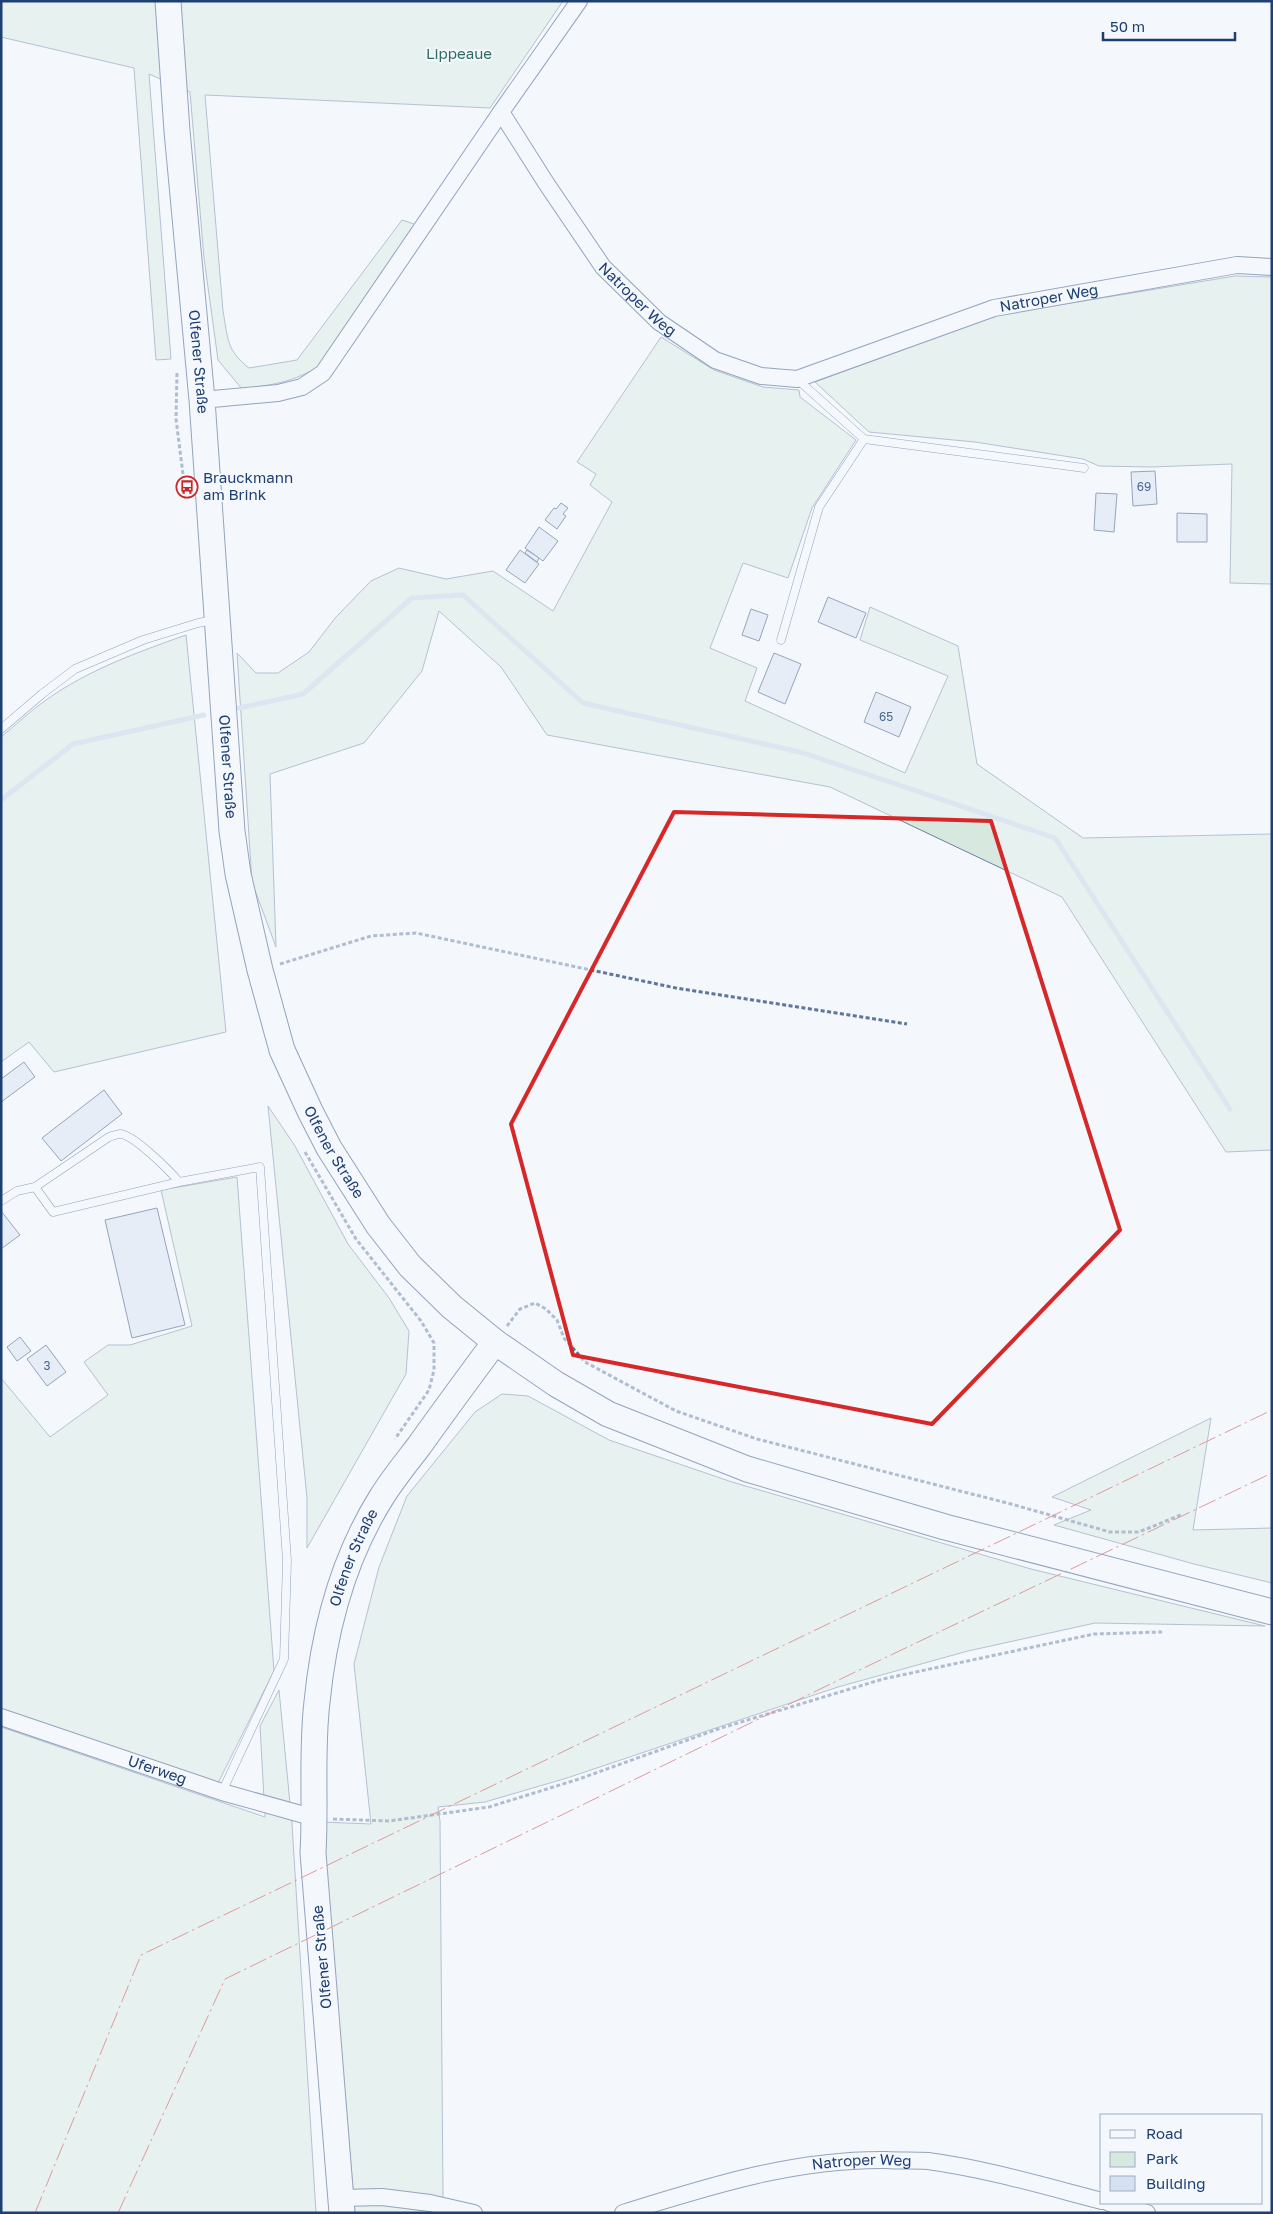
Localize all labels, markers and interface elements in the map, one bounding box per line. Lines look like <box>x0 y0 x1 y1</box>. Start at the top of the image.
scale bar <box>1103 10 1236 42</box>
text: 50 m <box>1110 17 1145 35</box>
park label: Lippeaue <box>426 44 492 62</box>
street label: Natroper Weg <box>595 258 680 339</box>
street label: Natroper Weg <box>998 280 1099 315</box>
street label: Olfener Straße <box>186 309 213 414</box>
place label: Brauckmann am Brink <box>203 468 293 503</box>
bus stop icon: Brauckmann am Brink <box>175 475 199 499</box>
house number: 69 <box>1137 479 1151 494</box>
house number: 65 <box>879 709 893 724</box>
street label: Olfener Straße <box>216 714 241 819</box>
street label: Olfener Straße <box>301 1102 369 1201</box>
house number: 3 <box>43 1358 51 1373</box>
street label: Olfener Straße <box>325 1505 381 1608</box>
street label: Uferweg <box>126 1751 189 1787</box>
street label: Olfener Straße <box>307 1904 335 2010</box>
legend <box>1100 2114 1263 2204</box>
text: Road <box>1146 2124 1183 2142</box>
text: Park <box>1146 2149 1179 2167</box>
street label: Natroper Weg <box>811 2150 911 2173</box>
text: Building <box>1146 2174 1206 2192</box>

